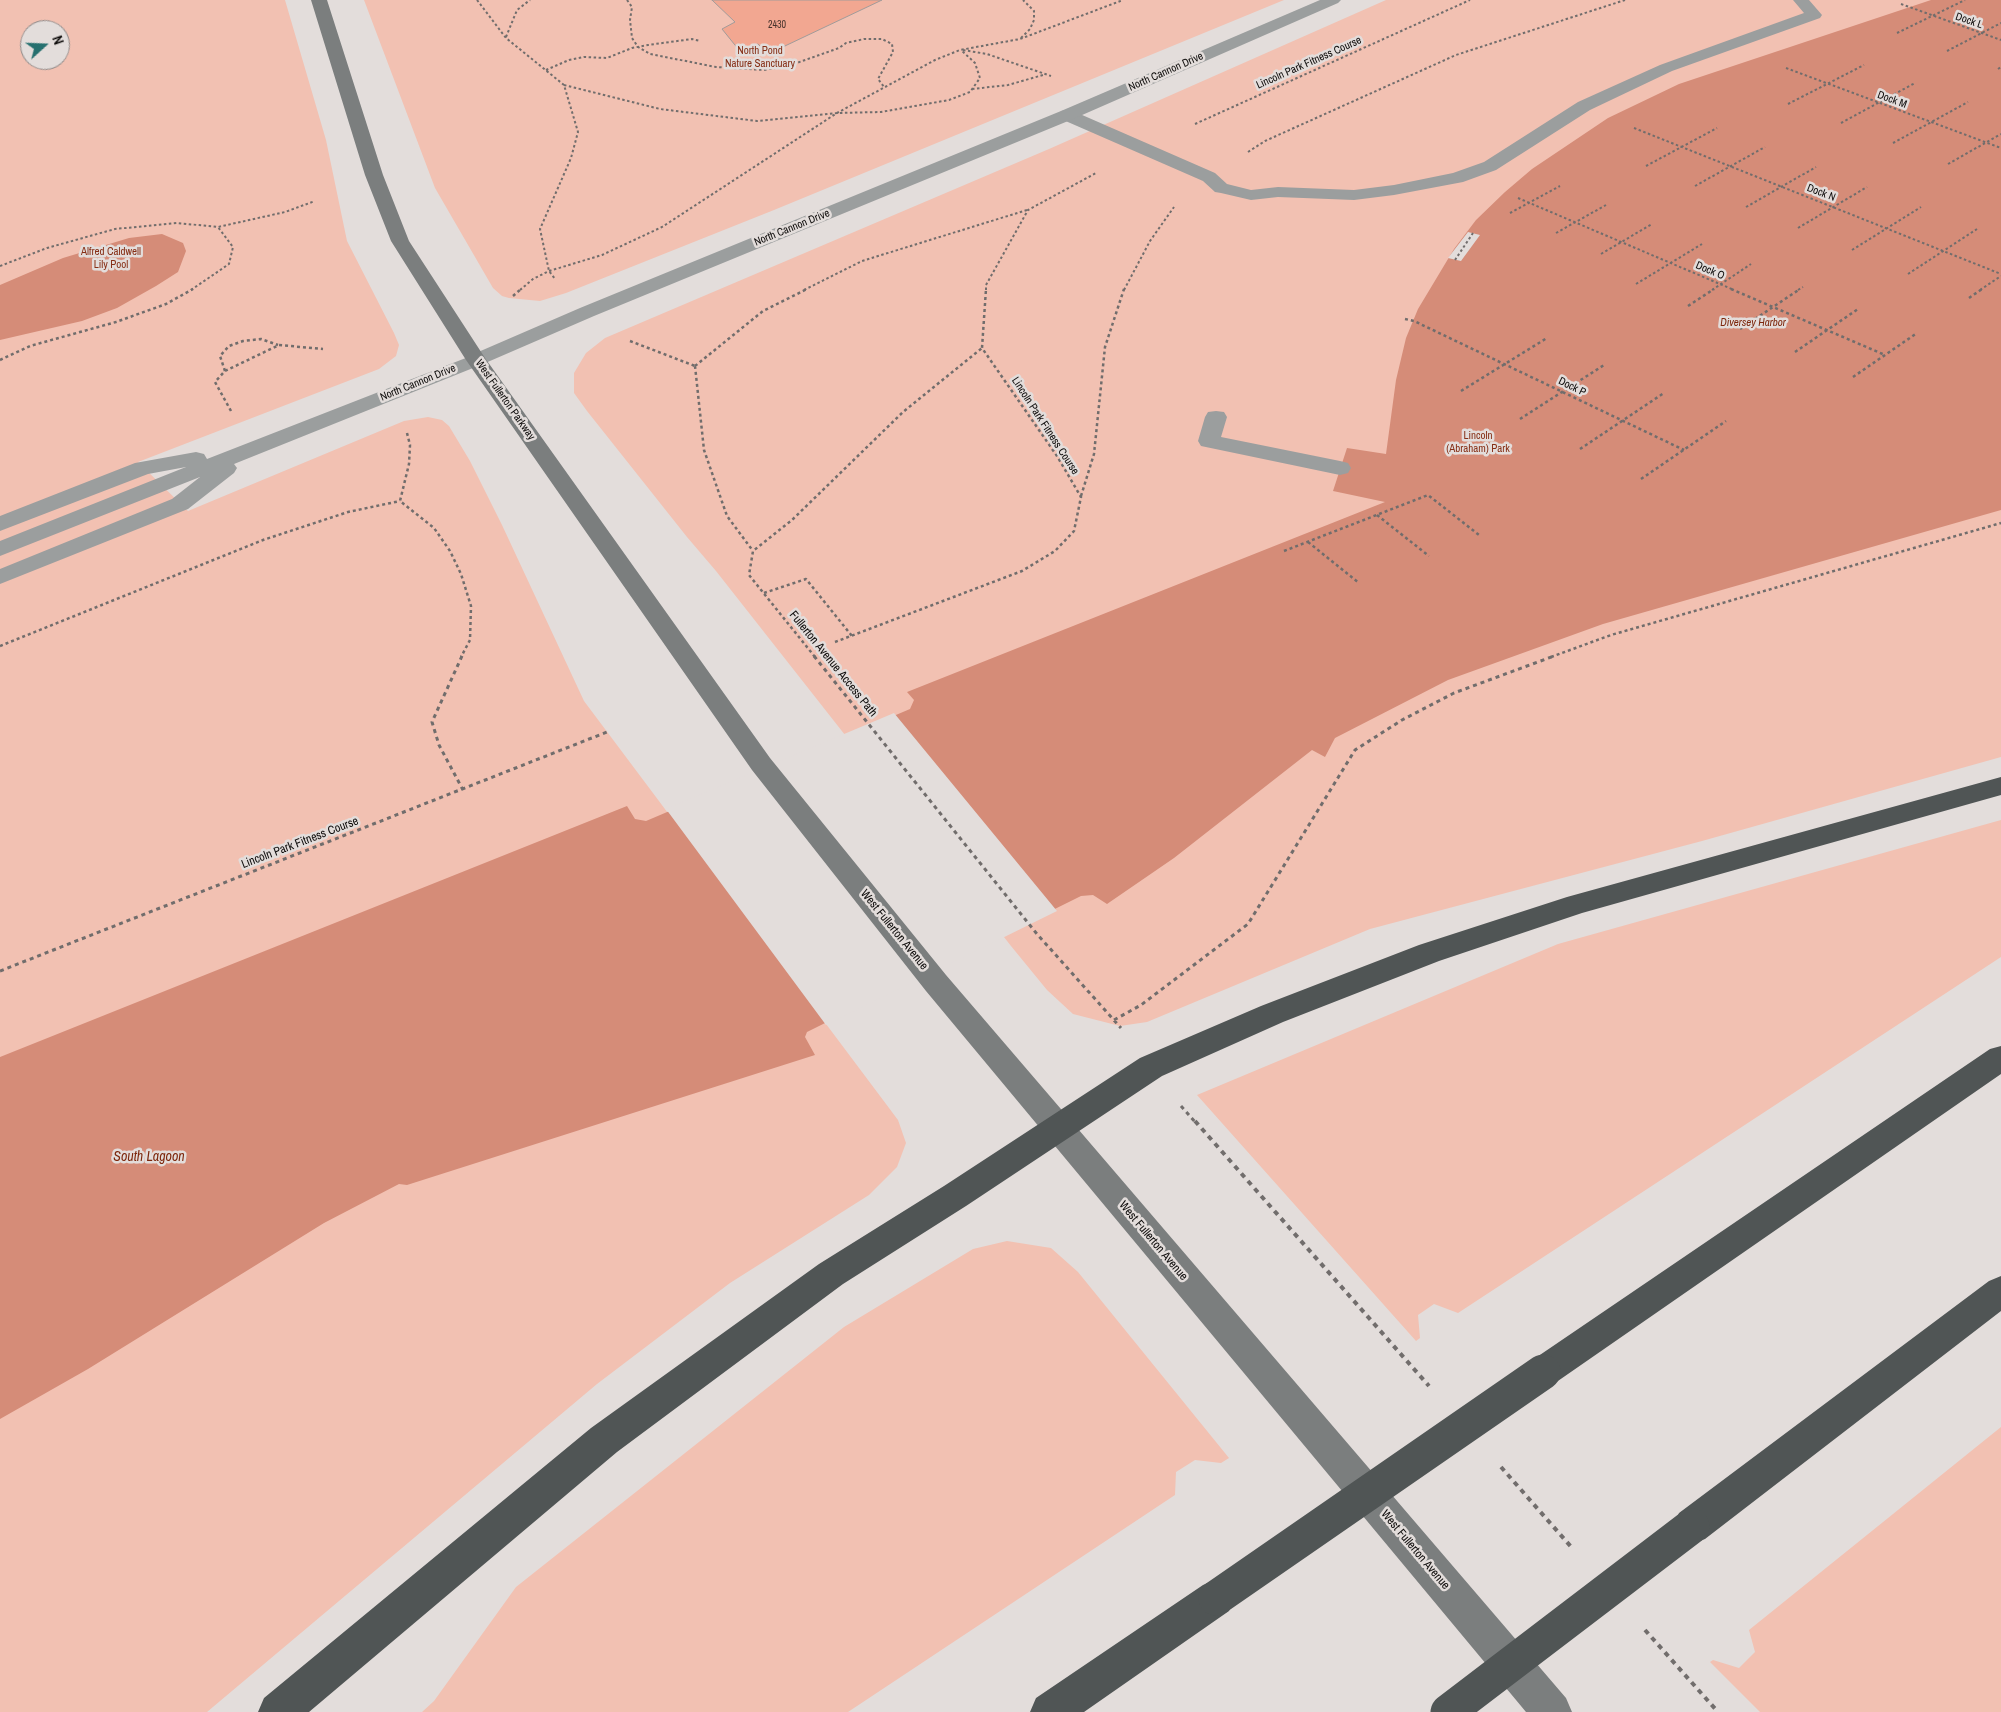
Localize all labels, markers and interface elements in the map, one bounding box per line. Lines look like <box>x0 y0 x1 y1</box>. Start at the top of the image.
street label: Dock L <box>1954 10 1984 32</box>
house number: 2430 <box>768 19 786 31</box>
north arrow <box>20 20 70 70</box>
text: N <box>48 33 68 47</box>
street label: Lincoln Park Fitness Course <box>1254 34 1364 92</box>
park label: North Pond Nature Sanctuary <box>725 44 795 70</box>
street label: North Cannon Drive <box>1127 50 1205 94</box>
street label: Dock M <box>1875 89 1909 111</box>
street label: Dock N <box>1805 182 1837 204</box>
street label: North Cannon Drive <box>752 207 832 249</box>
park label: Alfred Caldwell Lily Pool <box>81 245 141 271</box>
street label: Dock O <box>1694 259 1726 283</box>
water label: Diversey Harbor <box>1720 316 1786 330</box>
street label: West Fullerton Parkway <box>472 357 538 443</box>
street label: North Cannon Drive <box>378 362 458 404</box>
street label: Lincoln Park Fitness Course <box>1008 375 1082 477</box>
street label: Dock P <box>1556 375 1588 399</box>
park label: Lincoln (Abraham) Park <box>1446 429 1510 455</box>
street label: Fullerton Avenue Access Path <box>786 608 880 720</box>
street label: Lincoln Park Fitness Course <box>239 814 361 872</box>
street label: West Fullerton Avenue <box>857 887 931 973</box>
water label: South Lagoon <box>113 1149 185 1165</box>
street label: West Fullerton Avenue <box>1116 1198 1190 1284</box>
street label: West Fullerton Avenue <box>1378 1507 1452 1593</box>

